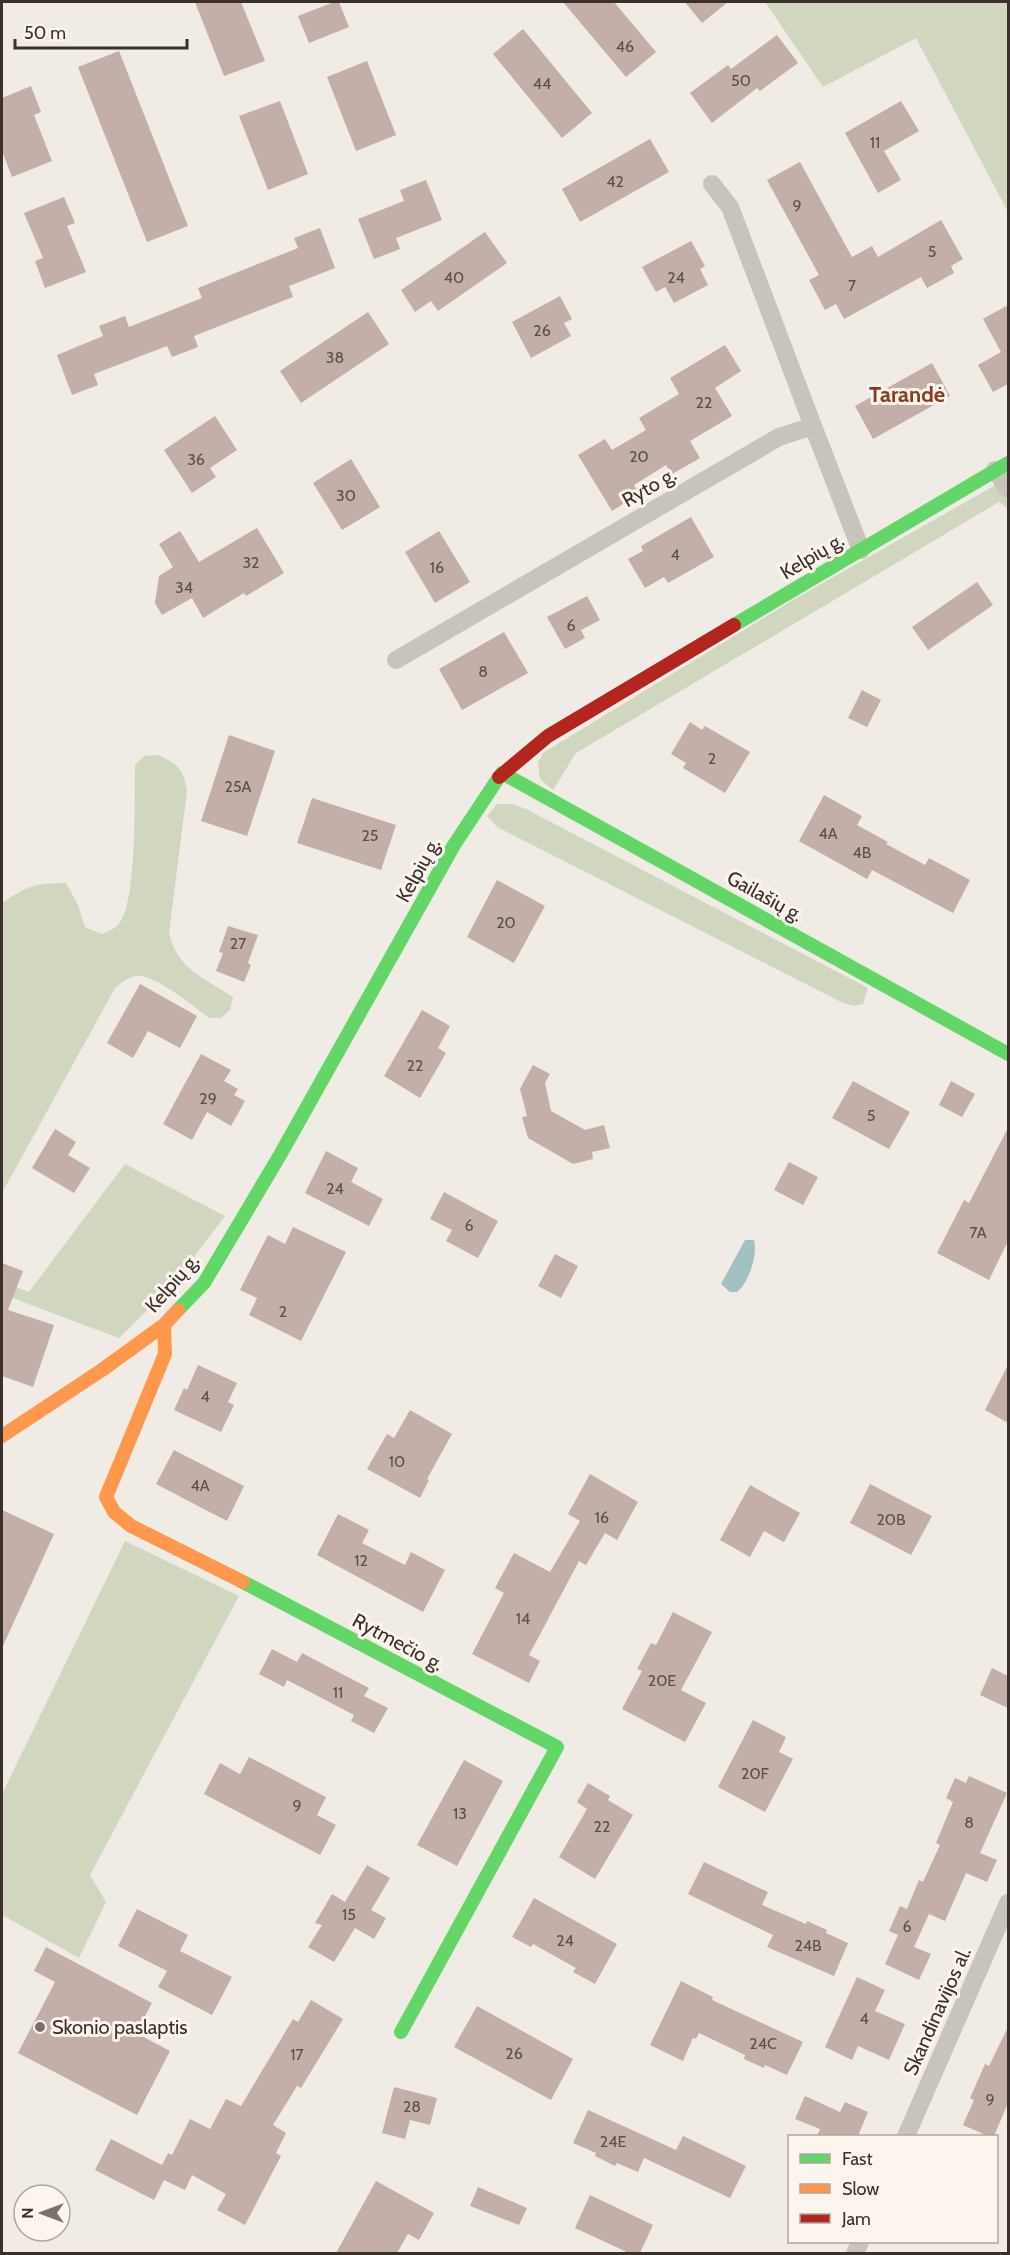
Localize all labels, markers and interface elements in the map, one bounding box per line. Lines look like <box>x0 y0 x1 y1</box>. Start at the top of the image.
scale bar <box>15 12 188 50</box>
text: 50 m <box>24 22 66 44</box>
house number: 46 <box>616 37 634 56</box>
house number: 50 <box>731 71 751 90</box>
house number: 44 <box>533 74 551 93</box>
house number: 11 <box>870 133 880 152</box>
house number: 42 <box>606 172 624 191</box>
house number: 9 <box>792 196 802 215</box>
house number: 5 <box>928 242 936 261</box>
house number: 40 <box>444 268 464 287</box>
house number: 24 <box>667 268 685 287</box>
house number: 7 <box>848 276 856 295</box>
house number: 26 <box>533 321 551 340</box>
house number: 38 <box>326 348 344 367</box>
district label: Tarandė <box>869 381 945 408</box>
house number: 22 <box>696 393 712 412</box>
house number: 20 <box>629 447 649 466</box>
house number: 36 <box>187 450 205 469</box>
street label: Ryto g. <box>618 462 680 512</box>
house number: 30 <box>336 486 356 505</box>
street label: Kelpių g. <box>776 528 848 584</box>
house number: 4 <box>670 545 680 564</box>
house number: 32 <box>242 553 260 572</box>
house number: 16 <box>430 558 444 577</box>
house number: 34 <box>175 578 193 597</box>
house number: 6 <box>566 616 576 635</box>
house number: 8 <box>478 662 488 681</box>
house number: 2 <box>708 749 716 768</box>
house number: 25A <box>225 777 252 796</box>
house number: 4A <box>818 824 838 843</box>
house number: 25 <box>361 826 379 845</box>
street label: Kelpių g. <box>391 834 445 906</box>
house number: 4B <box>853 843 872 862</box>
street label: Gailašių g. <box>723 865 807 927</box>
house number: 20 <box>496 913 516 932</box>
house number: 27 <box>230 934 246 953</box>
house number: 22 <box>407 1056 423 1075</box>
house number: 29 <box>199 1089 217 1108</box>
house number: 5 <box>867 1106 875 1125</box>
house number: 24 <box>326 1179 344 1198</box>
house number: 6 <box>464 1216 474 1235</box>
house number: 7A <box>969 1223 987 1242</box>
street label: Kelpių g. <box>140 1249 204 1317</box>
house number: 2 <box>279 1302 287 1321</box>
house number: 4 <box>200 1387 210 1406</box>
house number: 10 <box>389 1452 405 1471</box>
house number: 4A <box>190 1476 210 1495</box>
house number: 16 <box>595 1508 609 1527</box>
house number: 20B <box>876 1510 906 1529</box>
house number: 12 <box>354 1551 368 1570</box>
street label: Rytmečio g. <box>348 1608 448 1676</box>
house number: 14 <box>516 1609 530 1628</box>
house number: 20E <box>648 1671 676 1690</box>
house number: 11 <box>333 1683 343 1702</box>
house number: 20F <box>741 1764 770 1783</box>
house number: 9 <box>292 1796 302 1815</box>
house number: 13 <box>453 1804 467 1823</box>
house number: 8 <box>964 1813 974 1832</box>
house number: 22 <box>594 1817 610 1836</box>
house number: 15 <box>342 1905 356 1924</box>
house number: 6 <box>902 1917 912 1936</box>
house number: 24 <box>556 1931 574 1950</box>
house number: 24B <box>794 1936 822 1955</box>
street label: Skandinavijos al. <box>898 1943 976 2079</box>
house number: 4 <box>859 2009 869 2028</box>
place label: Skonio paslaptis <box>52 2015 188 2039</box>
marker: Skonio paslaptis <box>33 2020 47 2034</box>
house number: 24C <box>749 2034 777 2053</box>
house number: 26 <box>505 2044 523 2063</box>
house number: 17 <box>290 2045 304 2064</box>
house number: 9 <box>985 2090 995 2109</box>
house number: 28 <box>403 2097 421 2116</box>
house number: 24E <box>600 2132 626 2151</box>
legend <box>788 2135 998 2243</box>
text: Fast <box>842 2148 873 2170</box>
text: Slow <box>842 2178 879 2200</box>
north arrow <box>12 2183 72 2243</box>
text: N <box>18 2207 37 2219</box>
text: Jam <box>841 2208 871 2230</box>

